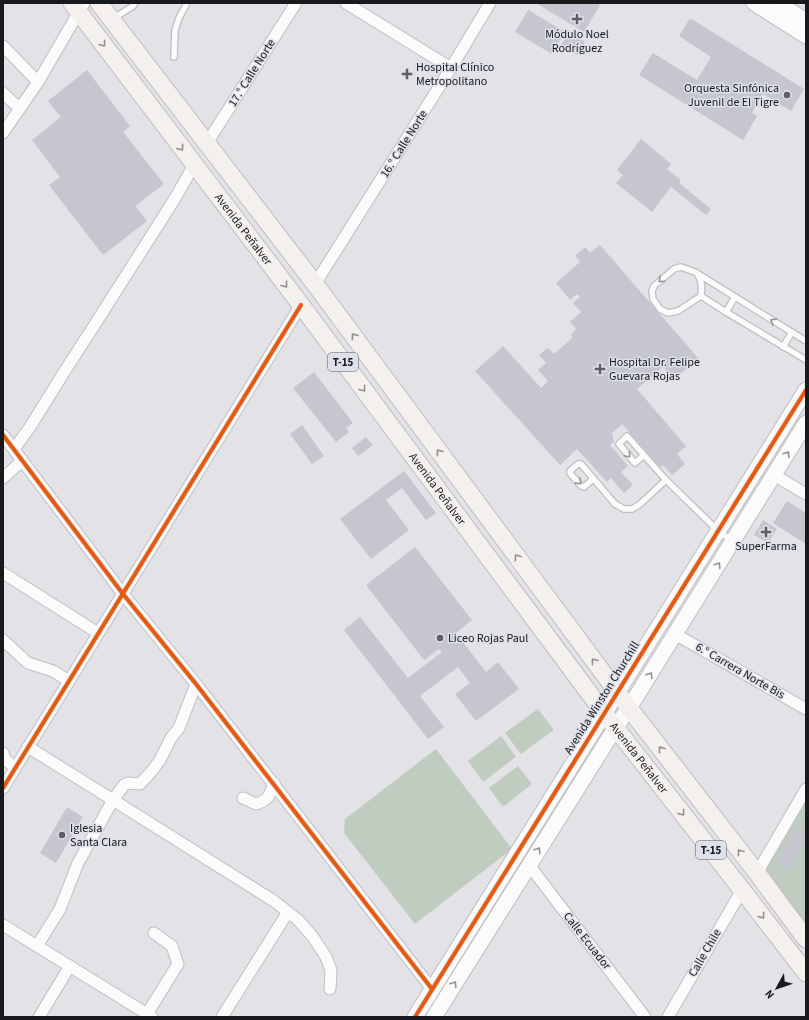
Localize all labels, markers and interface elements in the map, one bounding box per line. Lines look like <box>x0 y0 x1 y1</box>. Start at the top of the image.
marker: Módulo Noel Rodríguez <box>571 13 583 25</box>
place label: Módulo Noel Rodríguez <box>545 26 609 57</box>
street label: 17.° Calle Norte <box>224 36 280 110</box>
one-way arrow <box>98 39 105 46</box>
place label: Hospital Clínico Metropolitano <box>416 59 494 90</box>
marker: Hospital Clínico Metropolitano <box>401 68 413 80</box>
place label: Orquesta Sinfónica Juvenil de El Tigre <box>684 80 779 111</box>
marker: Orquesta Sinfónica Juvenil de El Tigre <box>782 90 792 100</box>
street label: 16.° Calle Norte <box>376 107 432 181</box>
one-way arrow <box>176 143 183 150</box>
street label: Avenida Peñalver <box>211 190 277 270</box>
one-way arrow <box>658 275 666 282</box>
one-way arrow <box>280 280 287 287</box>
one-way arrow <box>770 318 777 325</box>
one-way arrow <box>352 334 359 341</box>
road number: T-15 <box>328 353 358 371</box>
place label: Hospital Dr. Felipe Guevara Rojas <box>609 354 700 385</box>
marker: Hospital Dr. Felipe Guevara Rojas <box>594 363 606 375</box>
one-way arrow <box>358 384 365 391</box>
street label: Avenida Peñalver <box>405 449 471 529</box>
one-way arrow <box>437 449 444 456</box>
one-way arrow <box>624 451 631 458</box>
one-way arrow <box>782 451 790 458</box>
one-way arrow <box>574 478 582 485</box>
marker: SuperFarma <box>761 527 771 537</box>
place label: SuperFarma <box>735 538 797 555</box>
one-way arrow <box>514 554 521 561</box>
one-way arrow <box>714 562 721 569</box>
place label: Liceo Rojas Paul <box>448 630 528 647</box>
marker: Liceo Rojas Paul <box>435 633 445 643</box>
street label: Avenida Winston Churchill <box>560 638 644 758</box>
street label: 6.° Carrera Norte Bis <box>692 639 788 703</box>
one-way arrow <box>591 658 599 665</box>
one-way arrow <box>645 672 652 679</box>
street label: Avenida Peñalver <box>606 718 673 798</box>
one-way arrow <box>658 746 665 753</box>
one-way arrow <box>678 808 685 815</box>
place label: Iglesia Santa Clara <box>70 820 127 851</box>
marker: Iglesia Santa Clara <box>57 830 67 840</box>
road number: T-15 <box>696 841 726 859</box>
one-way arrow <box>534 847 541 854</box>
one-way arrow <box>738 849 745 856</box>
street label: Calle Ecuador <box>559 909 615 974</box>
one-way arrow <box>757 911 764 918</box>
street label: Calle Chile <box>684 926 726 980</box>
north arrow <box>757 968 797 1008</box>
one-way arrow <box>450 981 457 988</box>
text: N <box>762 986 778 1002</box>

